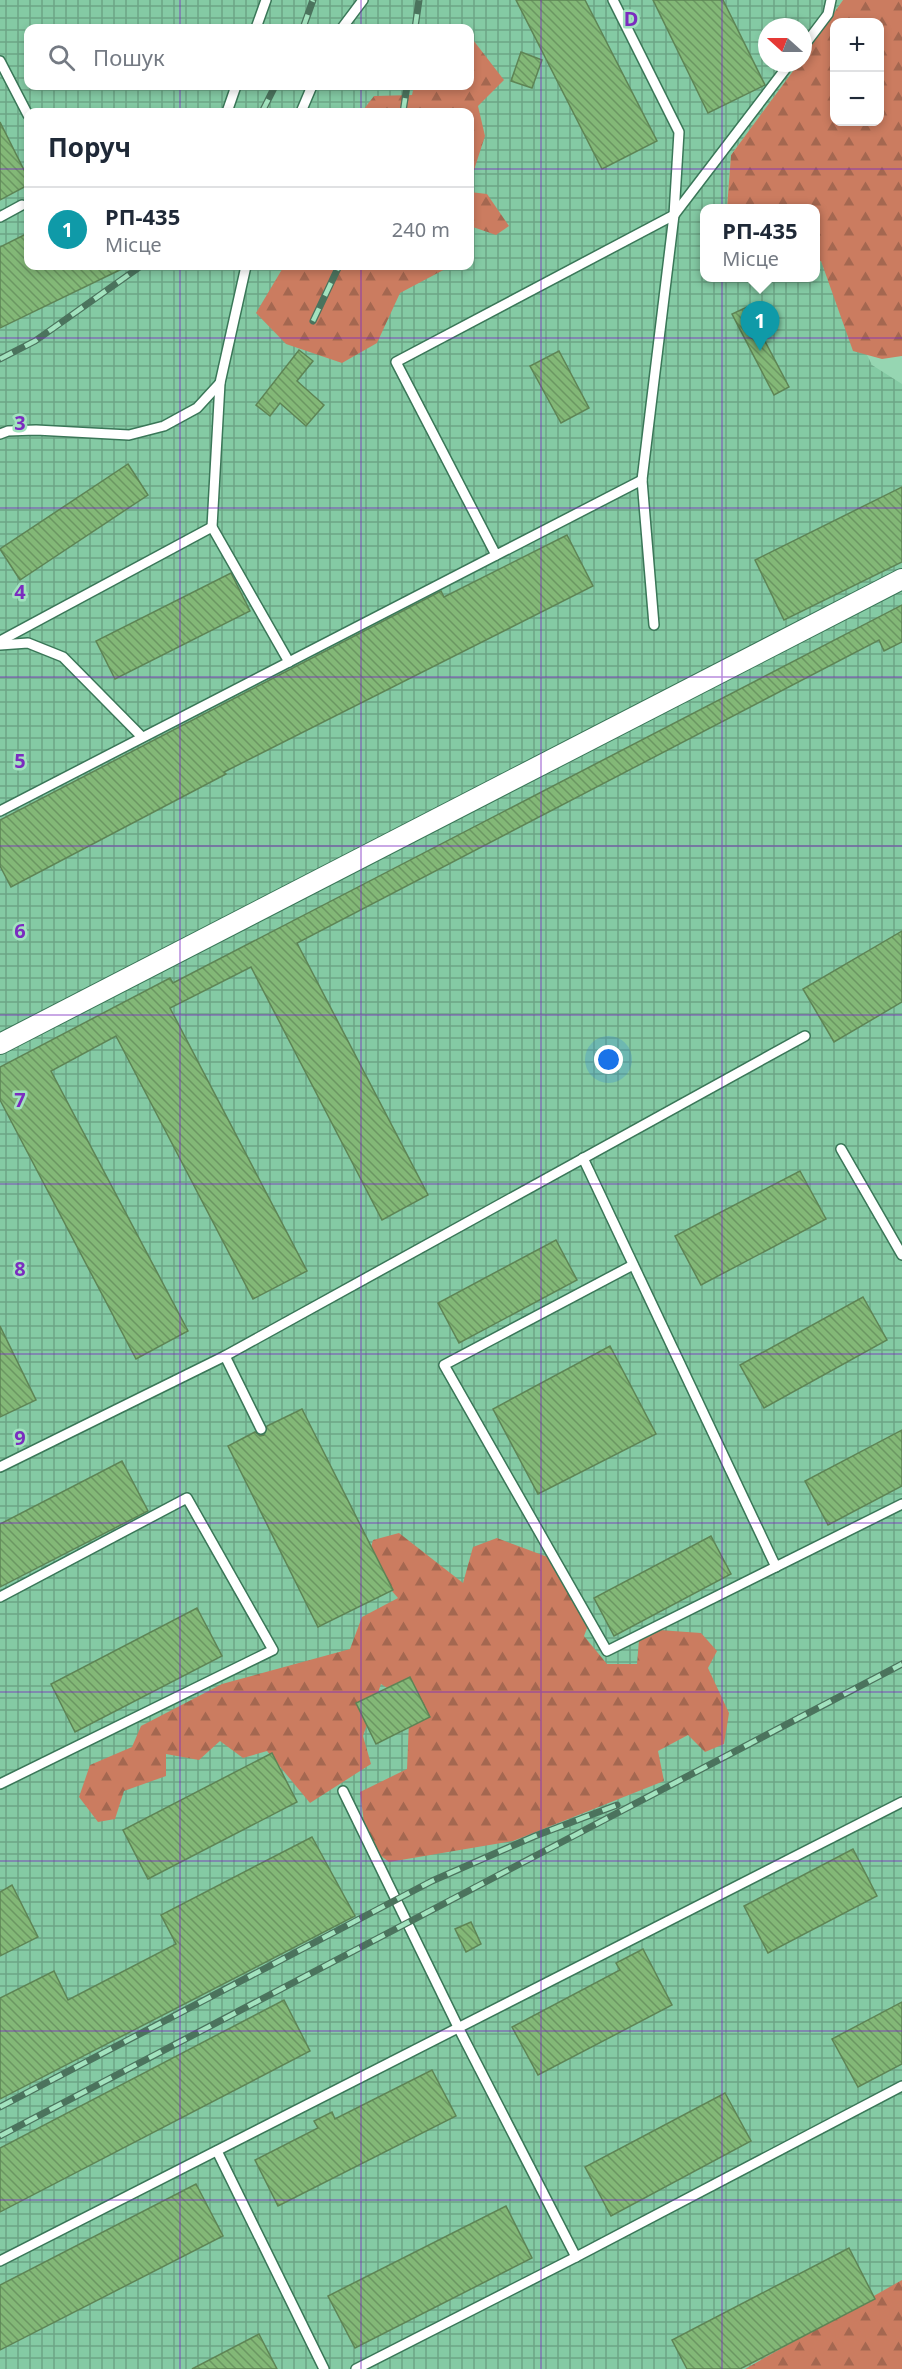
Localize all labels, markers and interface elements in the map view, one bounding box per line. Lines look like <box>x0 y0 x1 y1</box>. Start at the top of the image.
text: D <box>624 5 638 32</box>
north arrow <box>758 18 812 72</box>
map controls <box>830 18 884 126</box>
button: + <box>830 18 884 72</box>
search box <box>24 24 474 90</box>
icon: search <box>45 41 78 74</box>
text: Пошук <box>93 42 165 72</box>
button: − <box>830 72 884 126</box>
text: Поруч <box>48 129 131 165</box>
text: РП-435 <box>105 201 180 231</box>
popup <box>700 204 820 282</box>
text: РП-435 <box>722 215 798 245</box>
text: 1 <box>62 216 73 243</box>
text: 240 m <box>392 216 450 243</box>
text: Місце <box>105 231 161 258</box>
text: Місце <box>722 245 779 272</box>
pin: 1 <box>740 302 780 351</box>
text: 3 <box>14 409 26 436</box>
text: 4 <box>14 578 26 605</box>
text: 5 <box>14 747 26 774</box>
text: 6 <box>14 917 26 944</box>
your location <box>594 1045 623 1074</box>
text: 7 <box>14 1086 26 1113</box>
text: 8 <box>14 1255 26 1282</box>
text: 9 <box>14 1424 26 1451</box>

